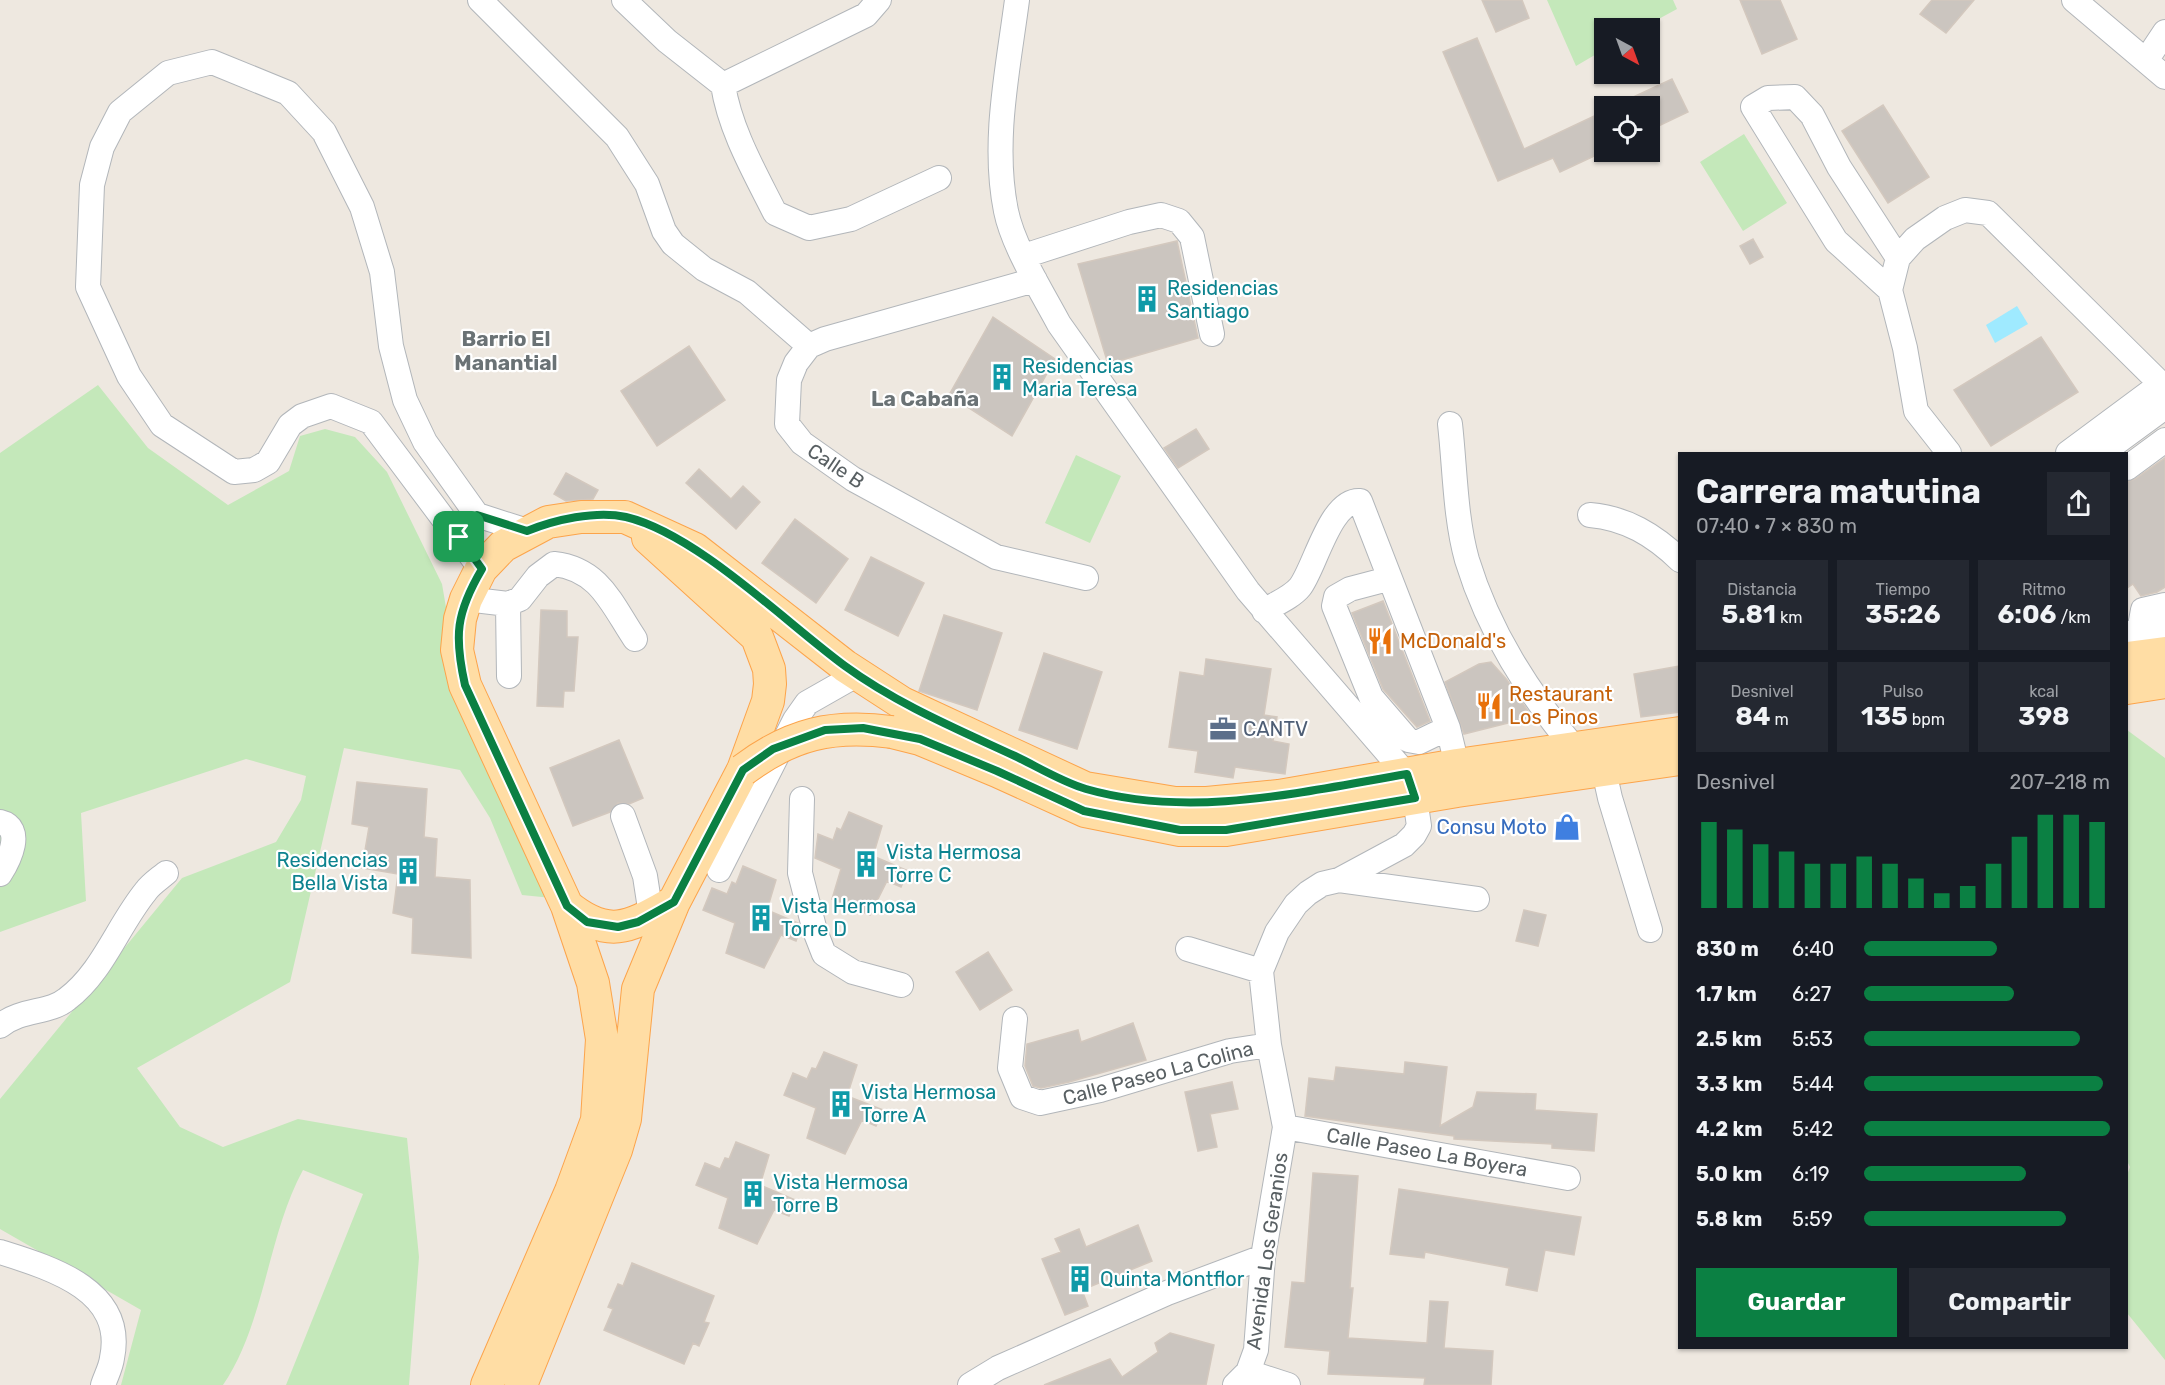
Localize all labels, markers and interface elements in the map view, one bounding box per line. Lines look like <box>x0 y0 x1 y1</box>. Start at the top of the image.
north arrow <box>1594 18 1660 84</box>
map controls <box>1594 18 1660 162</box>
button: locate <box>1594 96 1660 162</box>
place label: Residencias Santiago <box>1167 276 1279 323</box>
building icon: Residencias Santiago <box>1132 284 1162 314</box>
district label: Barrio El Manantial <box>454 326 558 375</box>
place label: Residencias Maria Teresa <box>1022 354 1138 401</box>
building icon: Residencias Maria Teresa <box>987 362 1017 392</box>
district label: La Cabaña <box>871 386 979 411</box>
street label: Calle B <box>803 438 869 494</box>
text: Carrera matutina <box>1696 472 1981 511</box>
button: share <box>2047 472 2110 535</box>
pin <box>433 511 484 562</box>
text: 07:40 · 7 × 830 m <box>1696 514 1857 538</box>
icon: arrive <box>442 520 475 553</box>
text: Distancia <box>1727 580 1797 599</box>
text: Tiempo <box>1876 580 1931 599</box>
text: Ritmo <box>2022 580 2066 599</box>
text: 5.81 <box>1722 599 1776 630</box>
text: 35:26 <box>1865 599 1941 630</box>
text: 6:06 <box>1997 599 2057 630</box>
text: km <box>1776 608 1802 627</box>
text: /km <box>2057 608 2091 627</box>
restaurant icon: McDonald's <box>1365 626 1395 656</box>
place label: McDonald's <box>1400 629 1506 653</box>
place label: Restaurant Los Pinos <box>1509 682 1613 729</box>
text: Desnivel <box>1730 682 1794 701</box>
text: Pulso <box>1882 682 1924 701</box>
text: kcal <box>2029 682 2059 701</box>
restaurant icon: Restaurant Los Pinos <box>1474 691 1504 721</box>
text: 84 <box>1735 701 1771 732</box>
text: 135 <box>1861 701 1908 732</box>
text: 398 <box>2018 701 2070 732</box>
text: m <box>1771 710 1789 729</box>
text: bpm <box>1908 710 1945 729</box>
office icon: CANTV <box>1208 714 1238 744</box>
place label: CANTV <box>1243 717 1308 741</box>
text: Desnivel <box>1696 770 1775 794</box>
text: 207–218 m <box>2010 770 2110 794</box>
shop icon: Consu Moto <box>1552 812 1582 842</box>
place label: Consu Moto <box>1436 815 1547 839</box>
place label: Vista Hermosa Torre C <box>886 840 1021 887</box>
place label: Residencias Bella Vista <box>276 848 388 895</box>
building icon: Vista Hermosa Torre C <box>851 849 881 879</box>
building icon: Residencias Bella Vista <box>393 856 423 886</box>
place label: Vista Hermosa Torre D <box>781 894 916 941</box>
building icon: Vista Hermosa Torre D <box>746 903 776 933</box>
text: 830 m <box>1696 937 1759 961</box>
text: 6:40 <box>1792 937 1834 961</box>
text: 1.7 km <box>1696 982 1757 1006</box>
text: 6:27 <box>1792 982 1831 1006</box>
text: 2.5 km <box>1696 1027 1762 1051</box>
text: 5:53 <box>1792 1027 1833 1051</box>
street label: Calle Paseo La Colina <box>1060 1036 1256 1110</box>
text: 3.3 km <box>1696 1072 1762 1096</box>
text: 5:44 <box>1792 1072 1834 1096</box>
place label: Vista Hermosa Torre A <box>861 1080 996 1127</box>
building icon: Vista Hermosa Torre A <box>826 1089 856 1119</box>
text: 4.2 km <box>1696 1117 1762 1141</box>
text: 5:42 <box>1792 1117 1833 1141</box>
street label: Calle Paseo La Boyera <box>1325 1123 1529 1181</box>
street label: Avenida Los Geranios <box>1241 1151 1293 1351</box>
text: 5.0 km <box>1696 1162 1762 1186</box>
text: 6:19 <box>1792 1162 1830 1186</box>
place label: Vista Hermosa Torre B <box>773 1170 908 1217</box>
building icon: Vista Hermosa Torre B <box>738 1179 768 1209</box>
text: 5.8 km <box>1696 1207 1762 1231</box>
text: 5:59 <box>1792 1207 1833 1231</box>
building icon: Quinta Montflor <box>1065 1264 1095 1294</box>
place label: Quinta Montflor <box>1100 1267 1245 1291</box>
button: Guardar <box>1696 1268 1897 1337</box>
button: Compartir <box>1909 1268 2110 1337</box>

